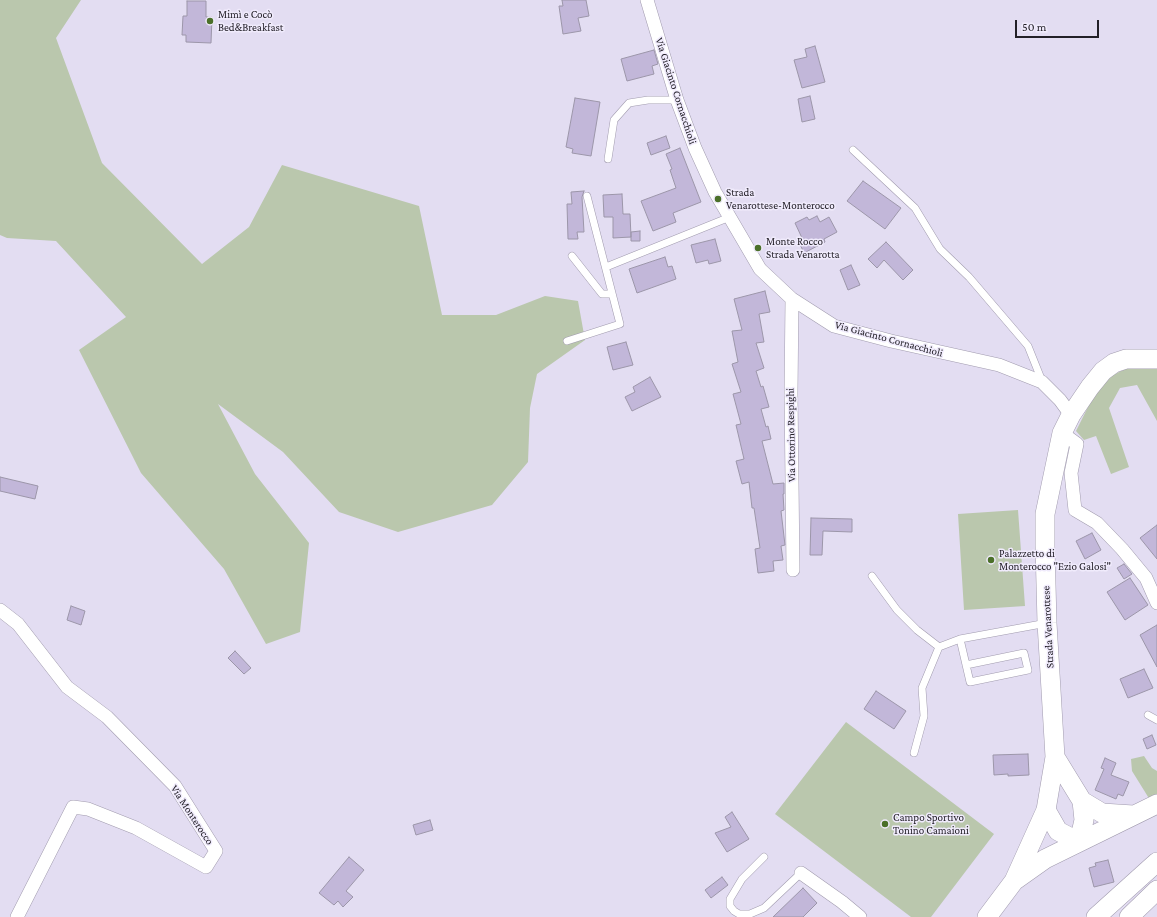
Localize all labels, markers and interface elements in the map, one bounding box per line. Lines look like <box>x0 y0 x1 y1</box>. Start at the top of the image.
place label: Mimì e Cocò Bed&Breakfast <box>218 8 283 34</box>
scale bar <box>1017 12 1101 38</box>
marker: Mimì e Cocò Bed&Breakfast <box>205 16 215 26</box>
text: 50 m <box>1022 20 1046 34</box>
street label: Via Giacinto Cornacchioli <box>653 36 699 146</box>
place label: Strada Venarottese-Monterocco <box>726 186 835 212</box>
marker: Strada Venarottese-Monterocco <box>713 194 723 204</box>
place label: Monte Rocco Strada Venarotta <box>766 235 840 261</box>
marker: Monte Rocco Strada Venarotta <box>753 243 763 253</box>
street label: Via Giacinto Cornacchioli <box>834 318 944 360</box>
street label: Via Ottorino Respighi <box>784 388 798 482</box>
place label: Palazzetto di Monterocco "Ezio Galosi" <box>999 547 1111 573</box>
marker: Palazzetto di Monterocco "Ezio Galosi" <box>986 555 996 565</box>
street label: Strada Venarottese <box>1039 585 1057 669</box>
street label: Via Monterocco <box>168 783 216 847</box>
place label: Campo Sportivo Tonino Camaioni <box>893 811 969 837</box>
marker: Campo Sportivo Tonino Camaioni <box>880 819 890 829</box>

